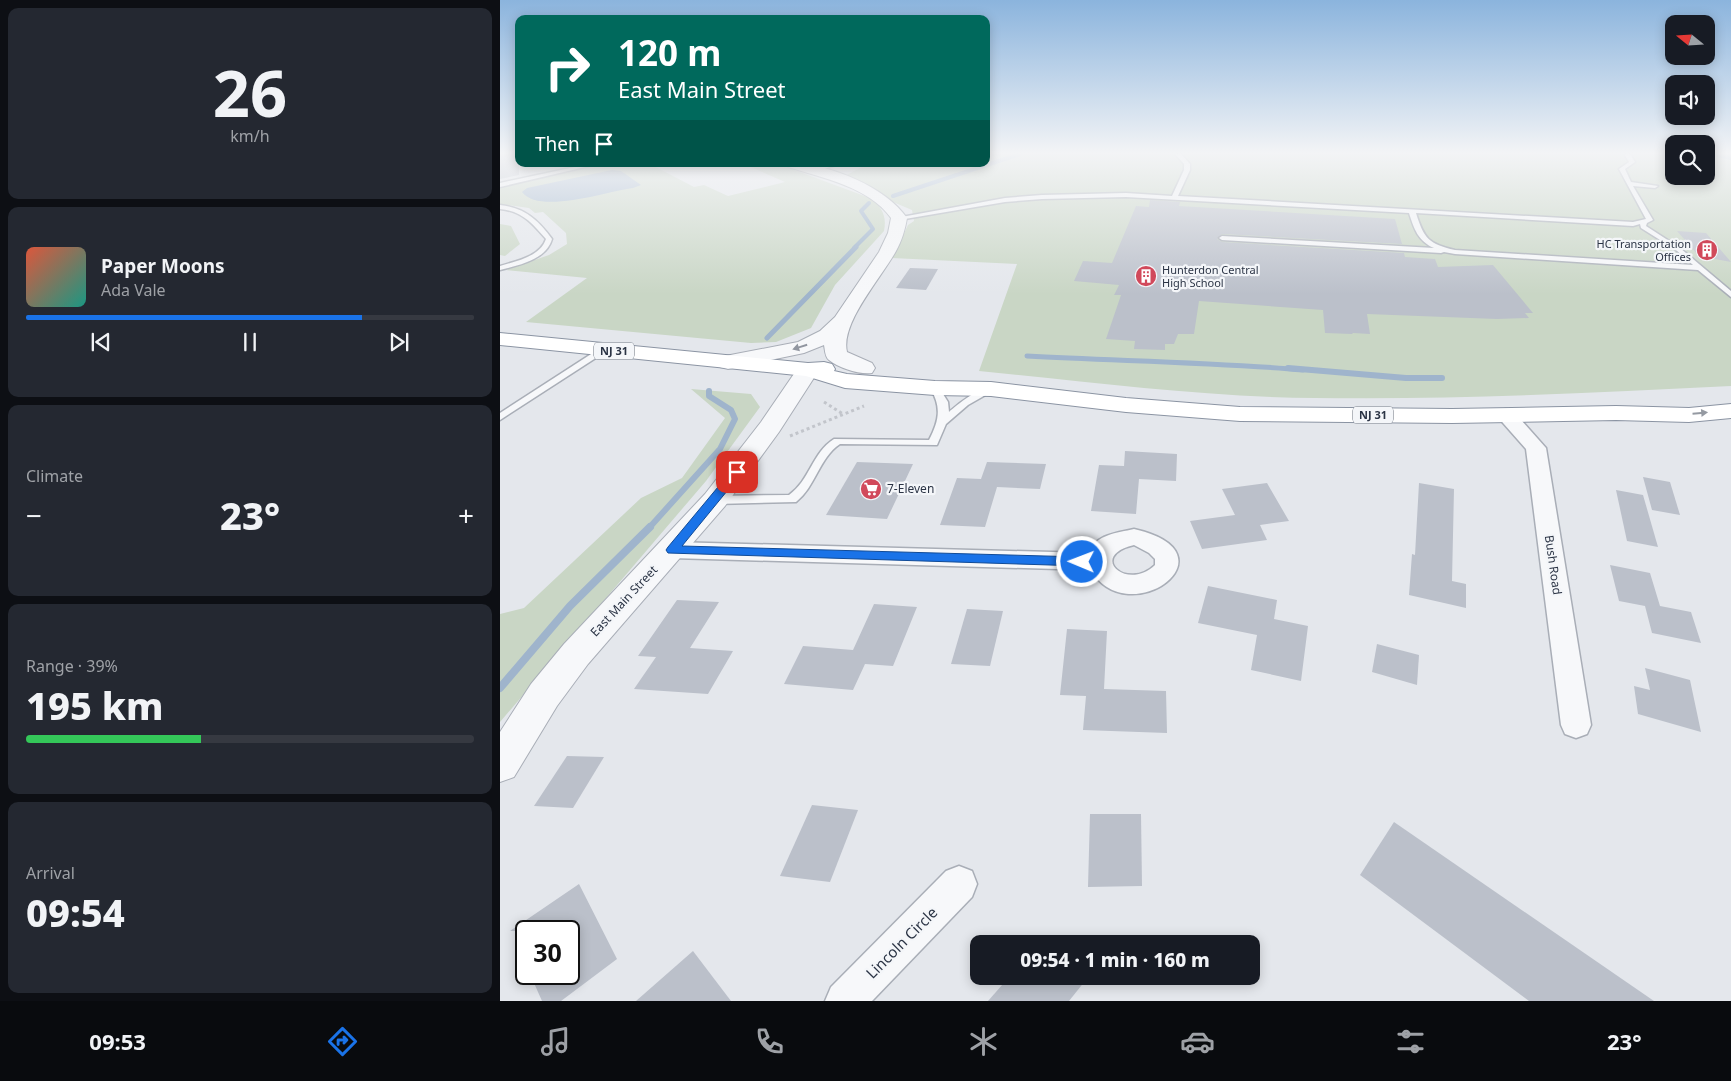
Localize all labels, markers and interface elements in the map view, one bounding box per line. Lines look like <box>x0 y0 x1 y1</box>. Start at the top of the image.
north arrow <box>1665 15 1715 65</box>
map controls <box>1665 15 1715 185</box>
text: 120 m <box>618 29 721 76</box>
icon: right <box>535 35 600 100</box>
text: 26 <box>213 48 287 136</box>
text: East Main Street <box>618 74 786 104</box>
button: sound <box>1665 75 1715 125</box>
text: km/h <box>230 125 270 147</box>
icon: arrive <box>590 130 618 158</box>
text: Then <box>535 131 580 157</box>
button: search <box>1665 135 1715 185</box>
place label: HC Transportation Offices <box>1597 236 1691 264</box>
building icon: HC Transportation Offices <box>1695 238 1719 262</box>
text: Paper Moons <box>101 253 225 279</box>
place label: Hunterdon Central High School <box>1162 262 1259 290</box>
building icon: Hunterdon Central High School <box>1134 264 1158 288</box>
text: Ada Vale <box>101 279 166 301</box>
icon: previous <box>87 328 115 356</box>
icon: pause <box>236 328 264 356</box>
icon: next <box>385 328 413 356</box>
road number: NJ 31 <box>594 342 634 360</box>
one-way arrow <box>793 344 808 352</box>
road number: NJ 31 <box>1353 406 1393 424</box>
one-way arrow <box>1692 409 1708 417</box>
pin <box>716 451 758 493</box>
icon: arrive <box>723 458 751 486</box>
text: Climate <box>26 465 83 487</box>
supermarket icon: 7-Eleven <box>859 477 883 501</box>
place label: 7-Eleven <box>887 480 934 497</box>
text: 23° <box>220 489 280 541</box>
text: − <box>26 496 42 534</box>
text: + <box>458 496 474 534</box>
street label: Bush Road <box>1541 534 1566 596</box>
position arrow <box>1055 535 1107 587</box>
street label: East Main Street <box>586 561 661 640</box>
text: Range · 39% <box>26 655 118 677</box>
text: 195 km <box>26 679 164 731</box>
text: Arrival <box>26 862 75 884</box>
text: 09:54 <box>26 886 125 938</box>
street label: Lincoln Circle <box>861 902 941 982</box>
speed limit sign: 30 <box>515 920 580 985</box>
text: 09:54 · 1 min · 160 m <box>1020 947 1210 973</box>
icon: directions <box>325 1024 360 1059</box>
icon: music <box>538 1024 573 1059</box>
icon: phone <box>752 1024 787 1059</box>
icon: climate <box>966 1024 1001 1059</box>
icon: car <box>1180 1024 1215 1059</box>
icon: filters <box>1393 1024 1428 1059</box>
text: 09:53 <box>89 1026 146 1056</box>
text: 23° <box>1607 1026 1642 1056</box>

